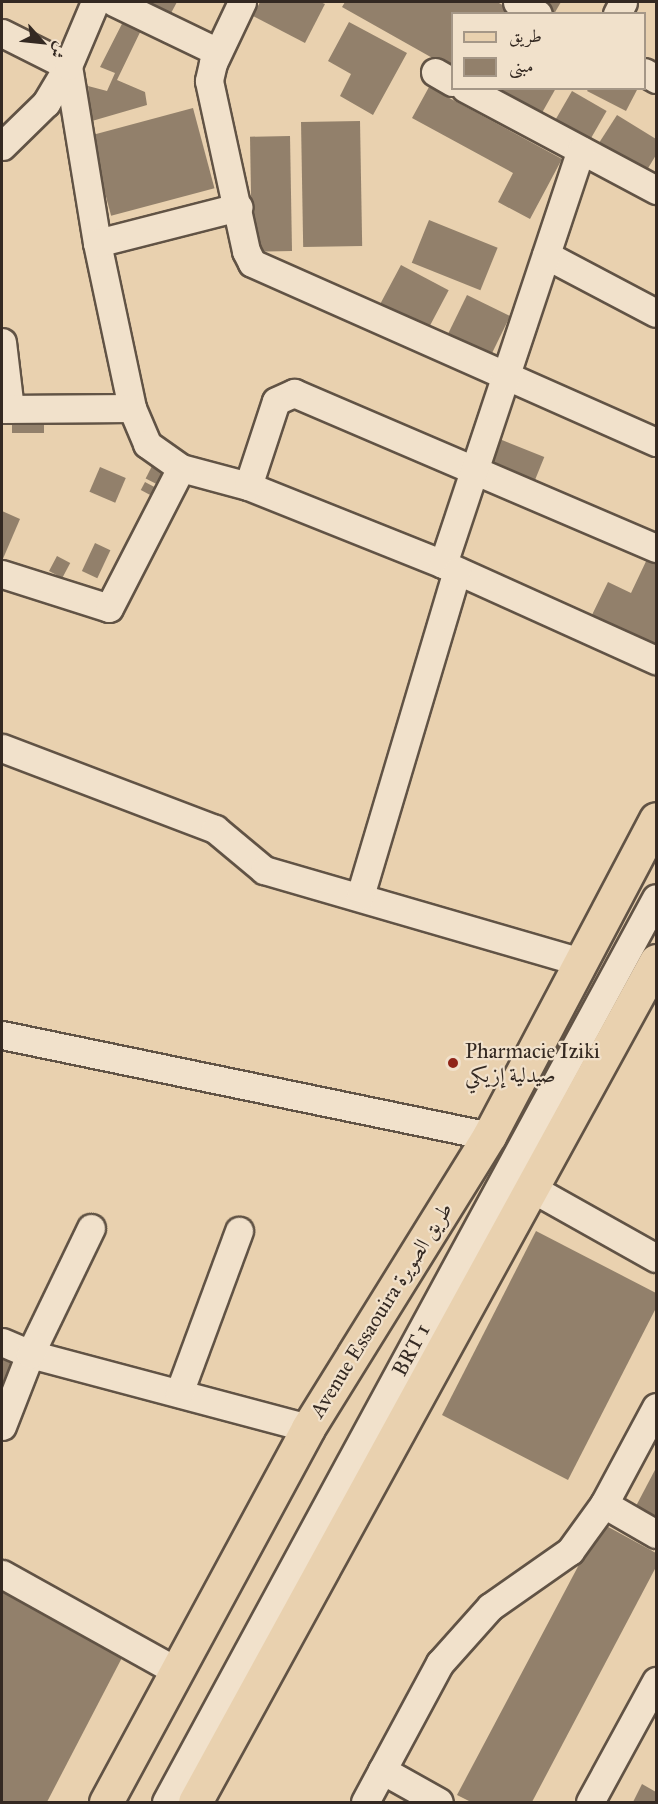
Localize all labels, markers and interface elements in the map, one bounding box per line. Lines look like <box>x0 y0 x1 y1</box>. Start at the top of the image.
north arrow <box>12 12 72 72</box>
legend <box>451 12 646 90</box>
text: طريق <box>509 25 542 47</box>
text: ش <box>46 39 71 62</box>
text: مبنى <box>509 55 534 77</box>
place label: Pharmacie Iziki صيدلية إزيكي <box>465 1038 600 1088</box>
marker: Pharmacie Iziki صيدلية إزيكي <box>446 1056 460 1070</box>
street label: Avenue Essaouira طريق الصويرة <box>304 1198 458 1422</box>
street label: BRT 1 <box>387 1320 435 1380</box>

